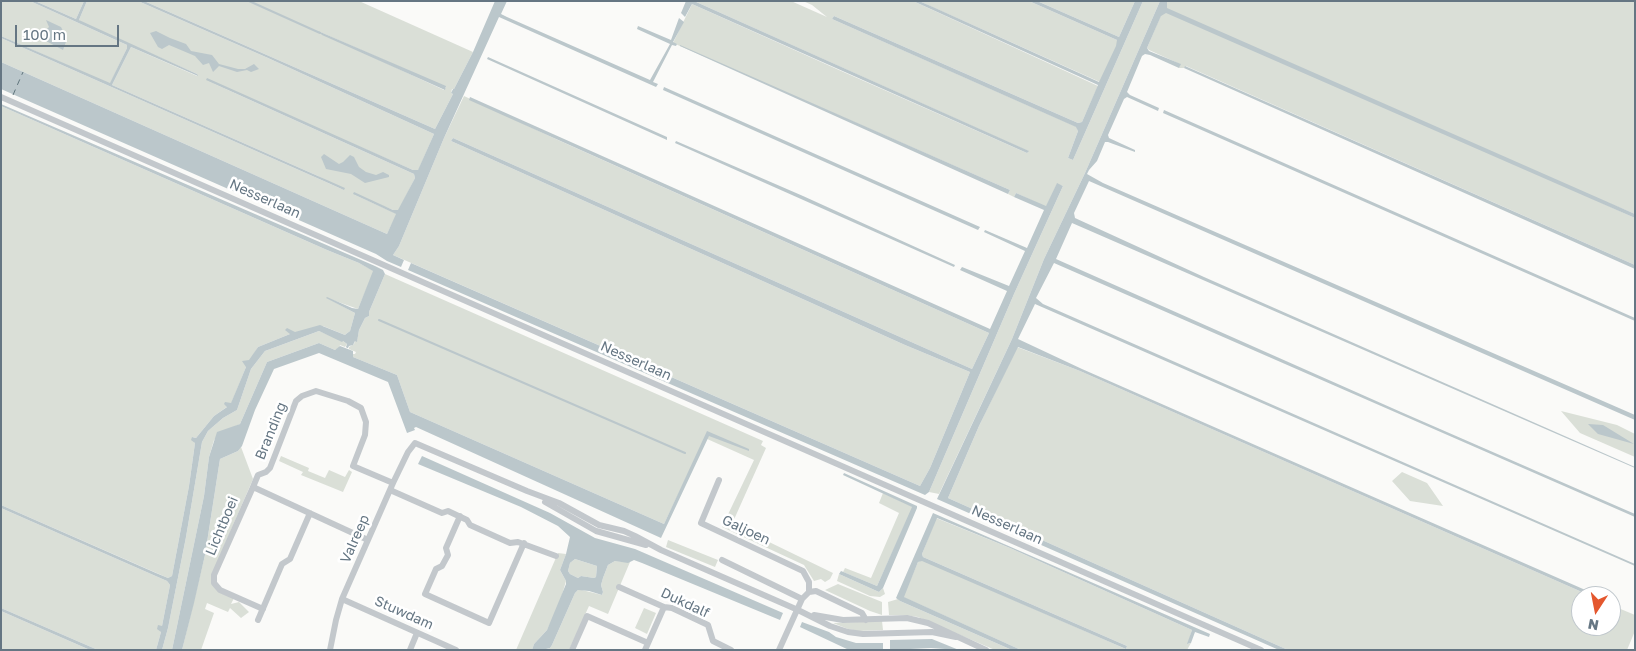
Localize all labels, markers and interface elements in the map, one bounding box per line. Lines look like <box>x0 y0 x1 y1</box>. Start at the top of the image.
scale bar <box>18 15 121 47</box>
text: 100 m <box>23 25 66 43</box>
street label: Nesserlaan <box>227 176 303 222</box>
street label: Nesserlaan <box>598 338 674 384</box>
street label: Branding <box>252 400 290 462</box>
street label: Lichtboei <box>202 494 242 558</box>
street label: Nesserlaan <box>969 502 1045 548</box>
street label: Valreep <box>337 512 373 566</box>
street label: Galjoen <box>719 512 773 548</box>
street label: Dukdalf <box>658 584 712 622</box>
north arrow <box>1571 586 1621 636</box>
street label: Stuwdam <box>372 593 436 633</box>
text: N <box>1586 616 1600 635</box>

